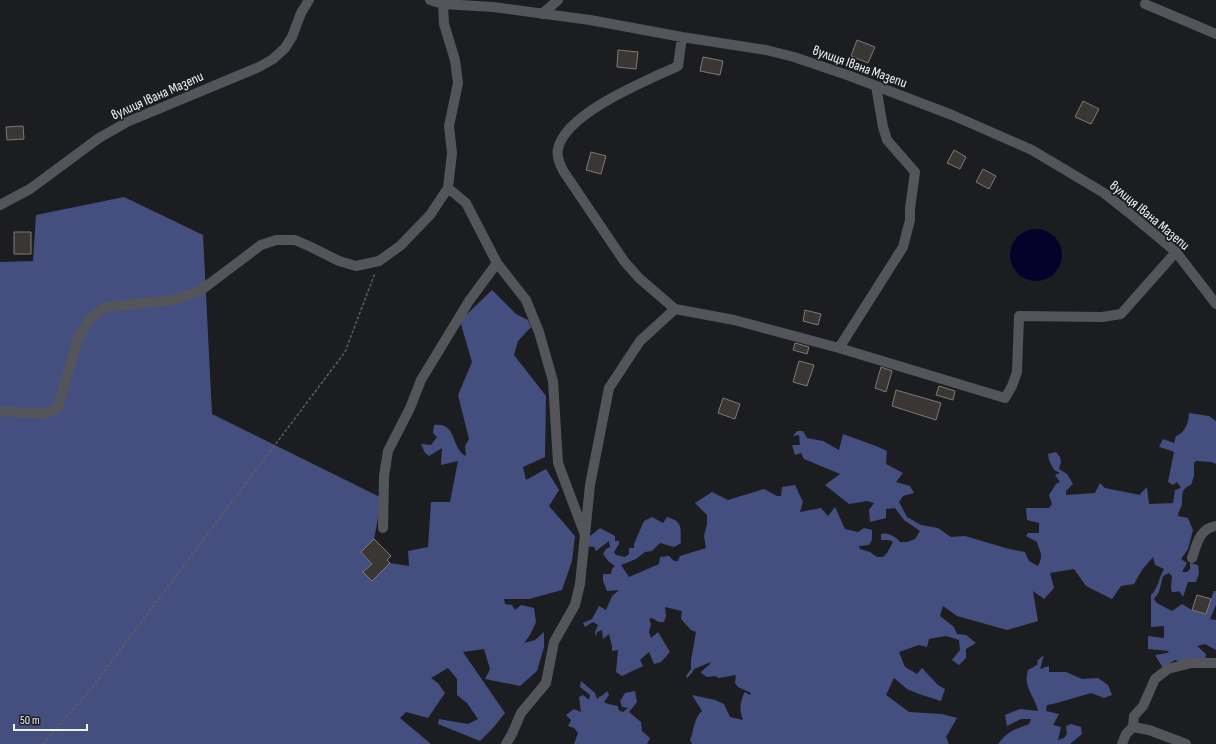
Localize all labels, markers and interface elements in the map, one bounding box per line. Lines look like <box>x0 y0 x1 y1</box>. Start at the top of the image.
street label: вулиця Івана Мазепи <box>810 42 909 91</box>
street label: вулиця Івана Мазепи <box>108 67 206 123</box>
street label: вулиця Івана Мазепи <box>1106 177 1193 254</box>
scale bar <box>14 706 87 732</box>
text: 50 m <box>20 713 40 728</box>

